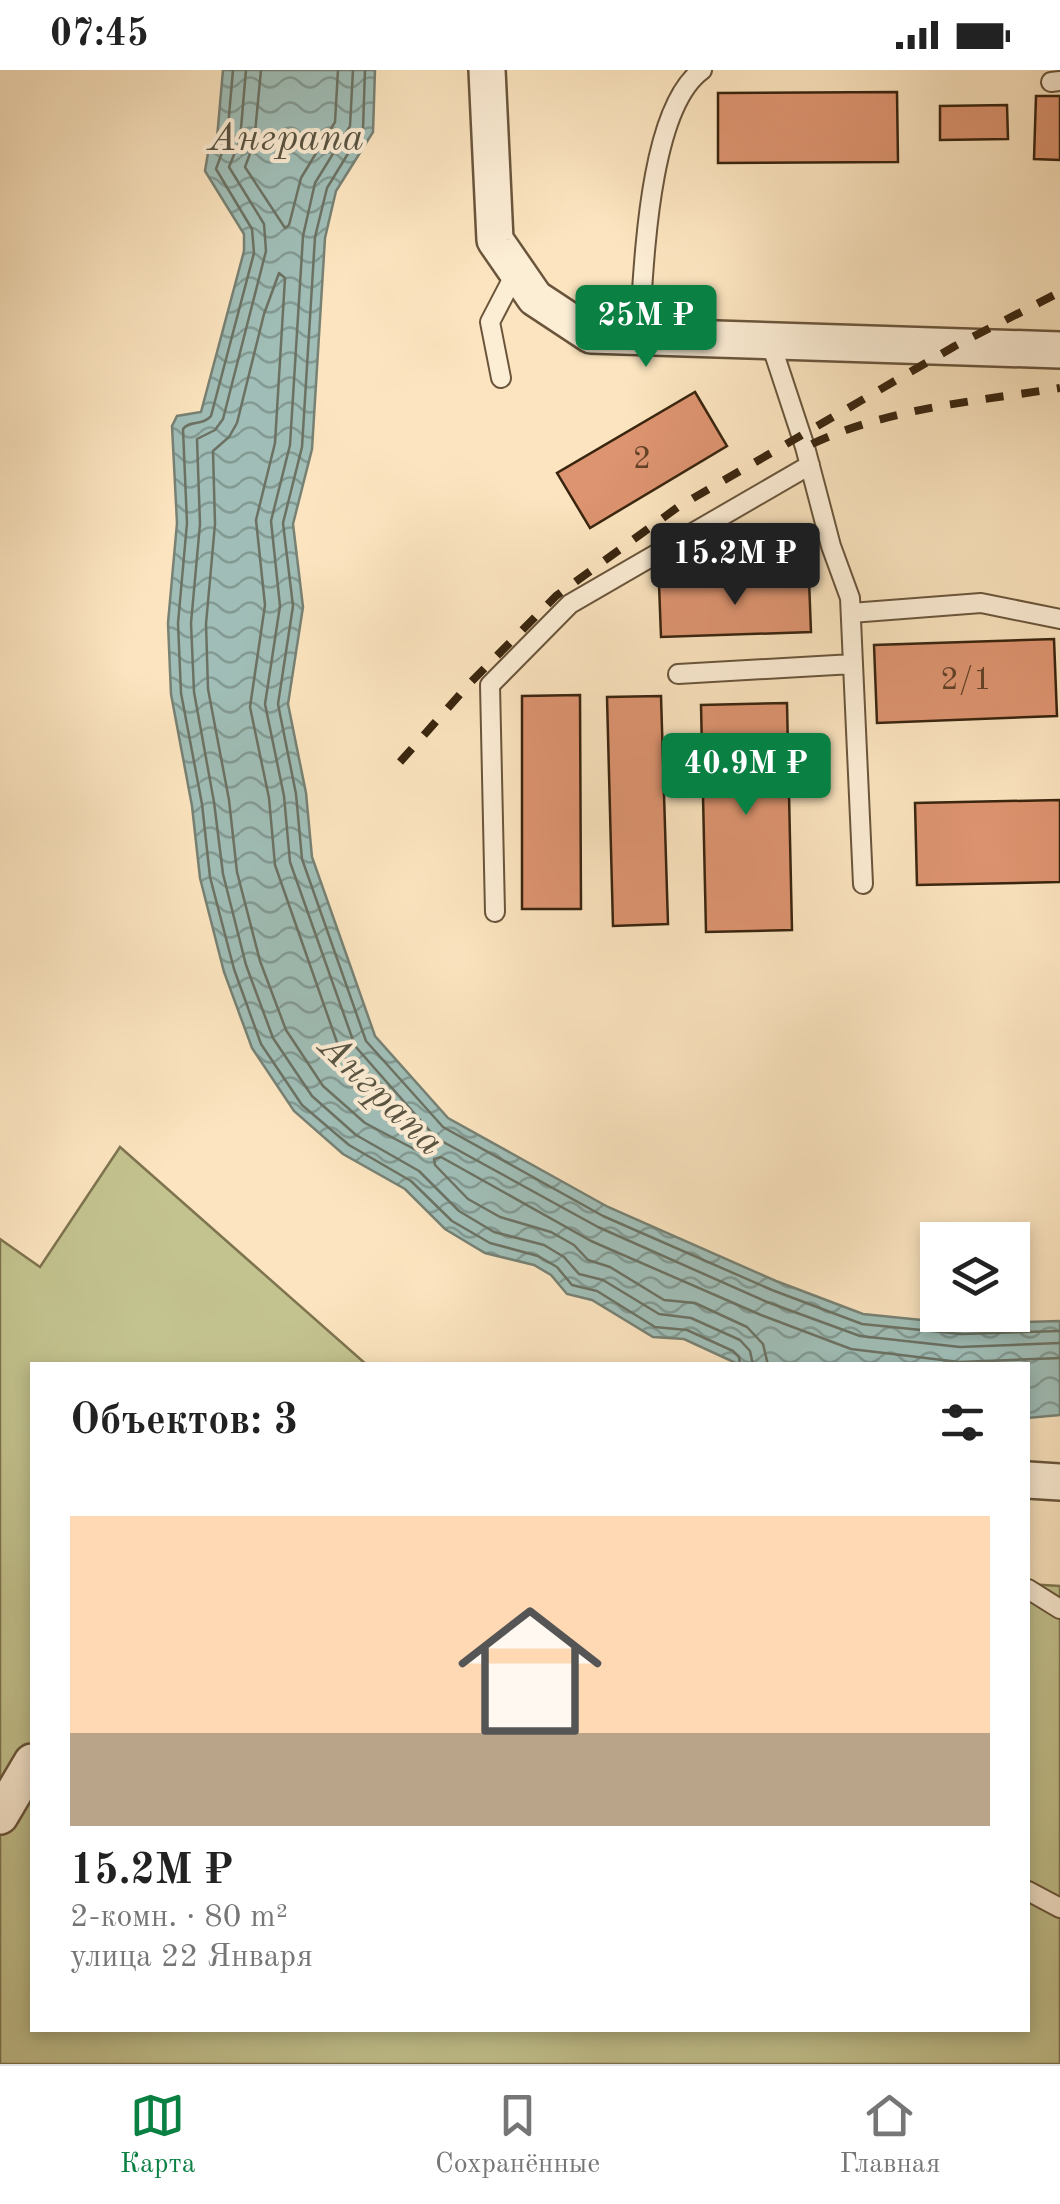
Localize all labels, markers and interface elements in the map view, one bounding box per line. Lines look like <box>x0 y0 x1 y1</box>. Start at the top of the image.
text: 07:45 <box>50 16 149 54</box>
water label: Анграпа <box>206 120 364 160</box>
pin: 25M ₽ <box>576 285 716 370</box>
text: 25M ₽ <box>597 301 695 333</box>
house number: 2 <box>633 444 651 476</box>
pin: 15.2M ₽ <box>643 523 827 608</box>
text: 15.2M ₽ <box>673 539 797 571</box>
house number: 2/1 <box>940 665 992 697</box>
pin: 40.9M ₽ <box>654 733 838 818</box>
text: 40.9M ₽ <box>684 749 808 781</box>
water label: Анграпа <box>309 1026 450 1165</box>
map controls <box>920 1222 1030 1332</box>
button: layers <box>920 1222 1030 1332</box>
icon: filters <box>935 1395 990 1450</box>
text: Объектов: 3 <box>70 1401 298 1443</box>
icon: home <box>440 1581 620 1761</box>
text: 15.2M ₽ <box>70 1851 233 1893</box>
text: 2-комн. · 80 m² <box>70 1902 288 1934</box>
text: улица 22 Января <box>70 1942 313 1974</box>
tab: Карта <box>120 2088 196 2183</box>
tab: Сохранённые <box>435 2088 600 2183</box>
tab: Главная <box>840 2088 940 2183</box>

